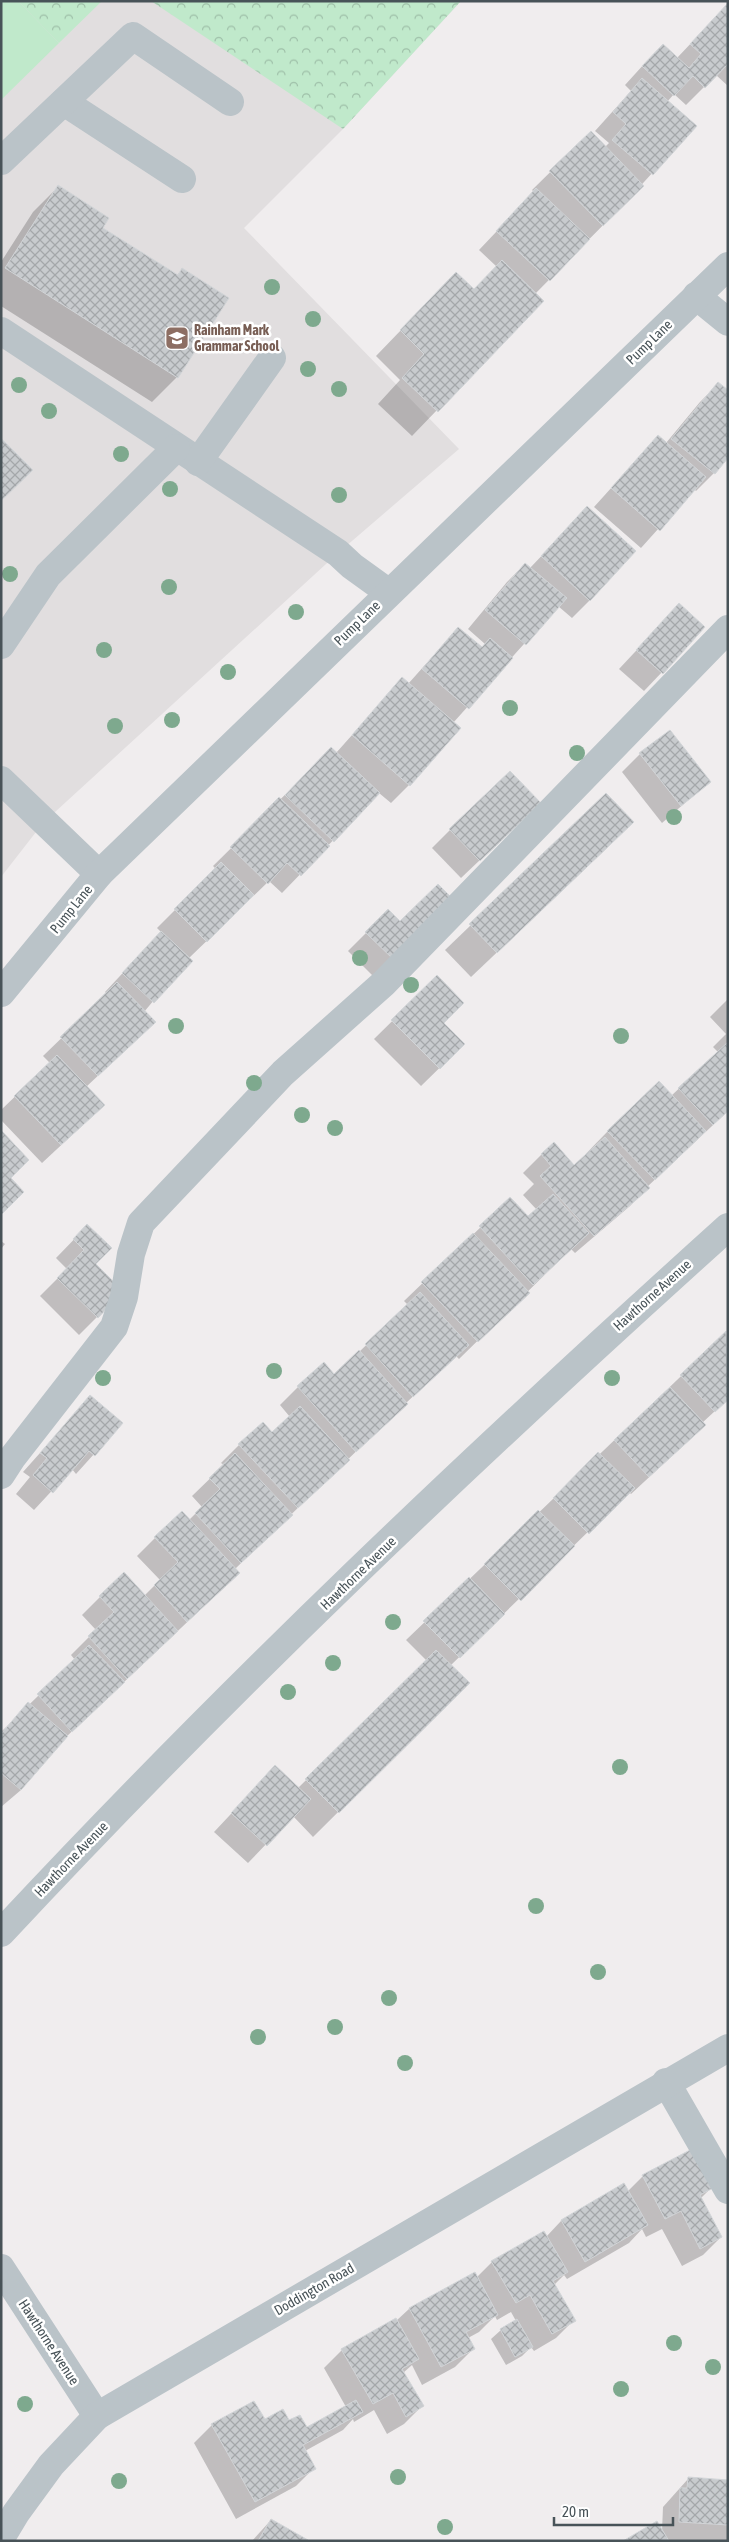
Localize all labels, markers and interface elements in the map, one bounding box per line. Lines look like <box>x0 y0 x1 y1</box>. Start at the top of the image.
street label: Pump Lane <box>623 316 675 368</box>
place label: Rainham Mark Grammar School <box>194 322 280 354</box>
school or university icon: Rainham Mark Grammar School <box>164 325 190 351</box>
street label: Pump Lane <box>331 597 383 649</box>
street label: Pump Lane <box>47 882 95 936</box>
street label: Hawthorne Avenue <box>610 1256 694 1334</box>
street label: Hawthorne Avenue <box>317 1533 399 1613</box>
street label: Hawthorne Avenue <box>31 1818 111 1900</box>
street label: Doddington Road <box>271 2260 357 2318</box>
street label: Hawthorne Avenue <box>16 2296 82 2388</box>
scale bar <box>554 2494 673 2526</box>
text: 20 m <box>562 2503 589 2520</box>

